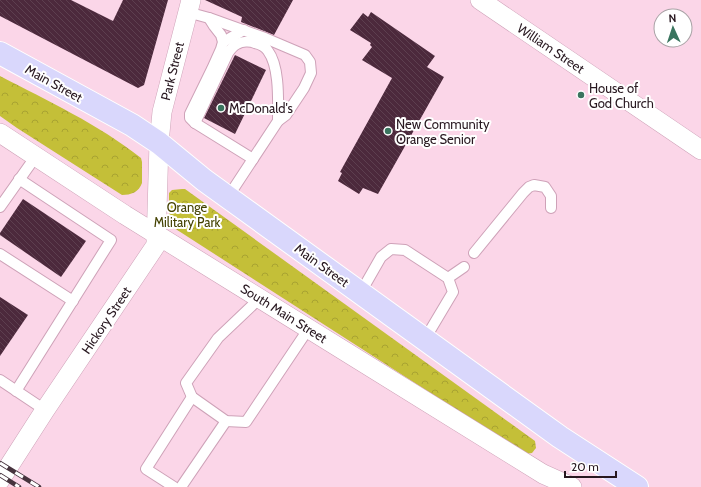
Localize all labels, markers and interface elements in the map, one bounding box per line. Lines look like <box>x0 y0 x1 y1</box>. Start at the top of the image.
north arrow <box>653 8 693 48</box>
text: N <box>668 11 677 25</box>
street label: William Street <box>514 20 588 77</box>
street label: Park Street <box>157 39 187 102</box>
street label: Main Street <box>23 61 86 106</box>
place label: House of God Church <box>589 80 654 111</box>
marker: House of God Church <box>576 90 586 100</box>
place label: McDonald's <box>229 100 294 116</box>
marker: McDonald's <box>216 103 226 113</box>
place label: New Community Orange Senior <box>396 116 490 147</box>
marker: New Community Orange Senior <box>383 126 393 136</box>
park label: Orange Military Park <box>154 199 220 230</box>
street label: Main Street <box>292 240 353 290</box>
street label: South Main Street <box>238 280 331 346</box>
street label: Hickory Street <box>78 283 135 357</box>
scale bar <box>565 453 616 479</box>
text: 20 m <box>571 459 599 474</box>

